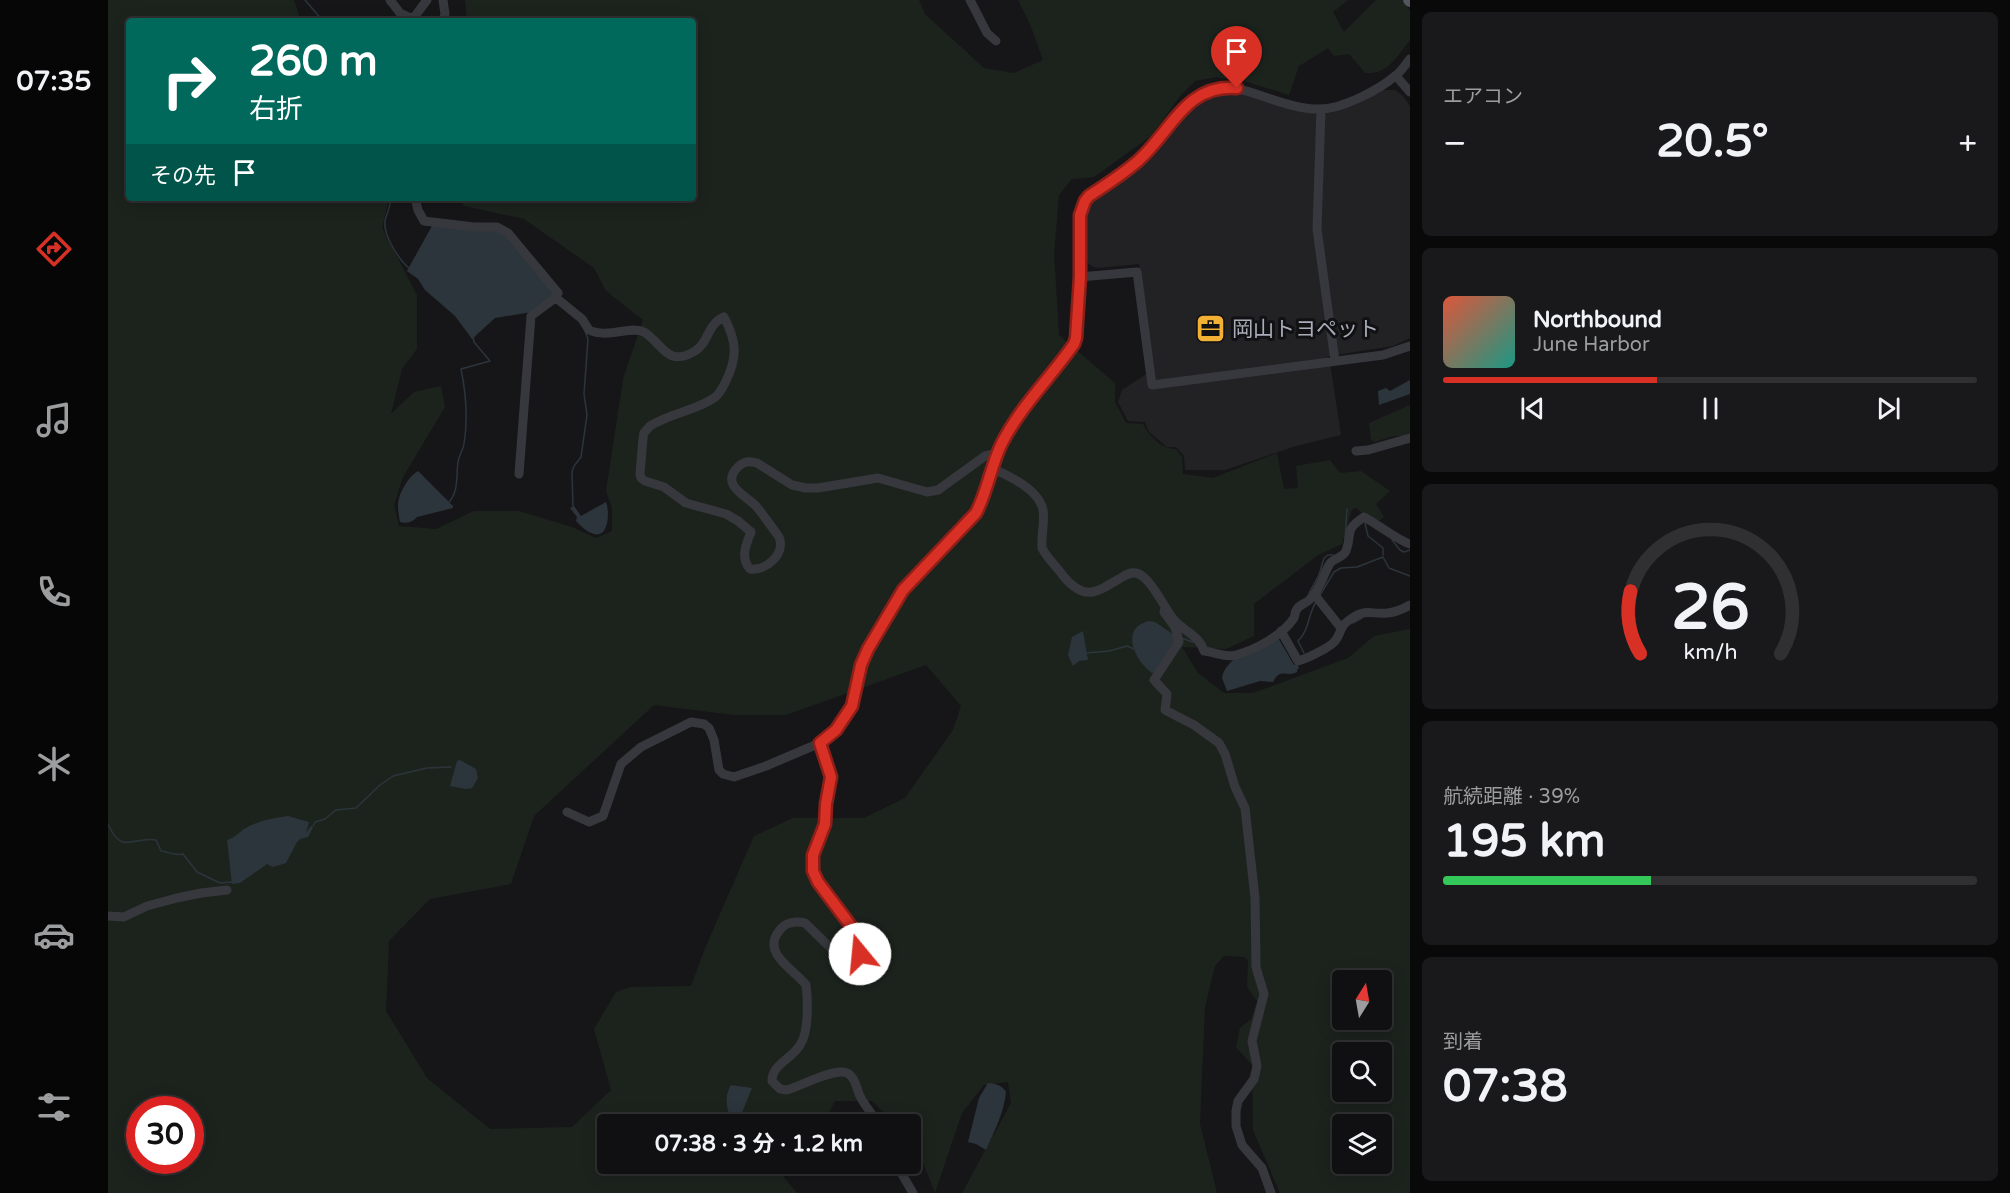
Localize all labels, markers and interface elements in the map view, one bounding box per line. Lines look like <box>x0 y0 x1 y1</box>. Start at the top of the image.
pin <box>1211 26 1262 88</box>
icon: arrive <box>1220 35 1253 68</box>
text: 260 m <box>249 36 378 87</box>
icon: right <box>150 42 228 120</box>
text: 07:35 <box>17 65 91 98</box>
text: エアコン <box>1443 85 1523 109</box>
text: 右折 <box>249 93 303 126</box>
text: 20.5° <box>1656 115 1769 169</box>
text: − <box>1443 124 1467 163</box>
text: + <box>1958 124 1977 163</box>
icon: arrive <box>228 156 261 189</box>
text: その先 <box>150 163 216 189</box>
icon: directions <box>33 228 75 270</box>
text: Northbound <box>1533 307 1662 333</box>
office icon: 岡山トヨペット <box>1195 313 1227 345</box>
place label: 岡山トヨペット <box>1232 317 1379 342</box>
text: June Harbor <box>1533 333 1650 357</box>
icon: previous <box>1516 392 1549 425</box>
icon: pause <box>1694 392 1727 425</box>
icon: next <box>1872 392 1905 425</box>
icon: music <box>33 399 75 441</box>
icon: phone <box>33 571 75 613</box>
text: 26 <box>1671 571 1749 646</box>
text: km/h <box>1683 639 1737 665</box>
icon: climate <box>33 743 75 785</box>
text: 航続距離 · 39% <box>1443 785 1580 809</box>
text: 195 km <box>1443 815 1605 869</box>
icon: car <box>33 914 75 956</box>
position arrow <box>828 922 892 986</box>
north arrow <box>1332 970 1392 1030</box>
map controls <box>1332 970 1392 1174</box>
text: 到着 <box>1443 1030 1483 1054</box>
button: search <box>1332 1042 1392 1102</box>
text: 07:38 <box>1443 1060 1568 1114</box>
icon: filters <box>33 1086 75 1128</box>
speed limit sign: 30 <box>126 1096 204 1174</box>
button: layers <box>1332 1114 1392 1174</box>
text: 07:38 · 3 分 · 1.2 km <box>655 1131 863 1157</box>

